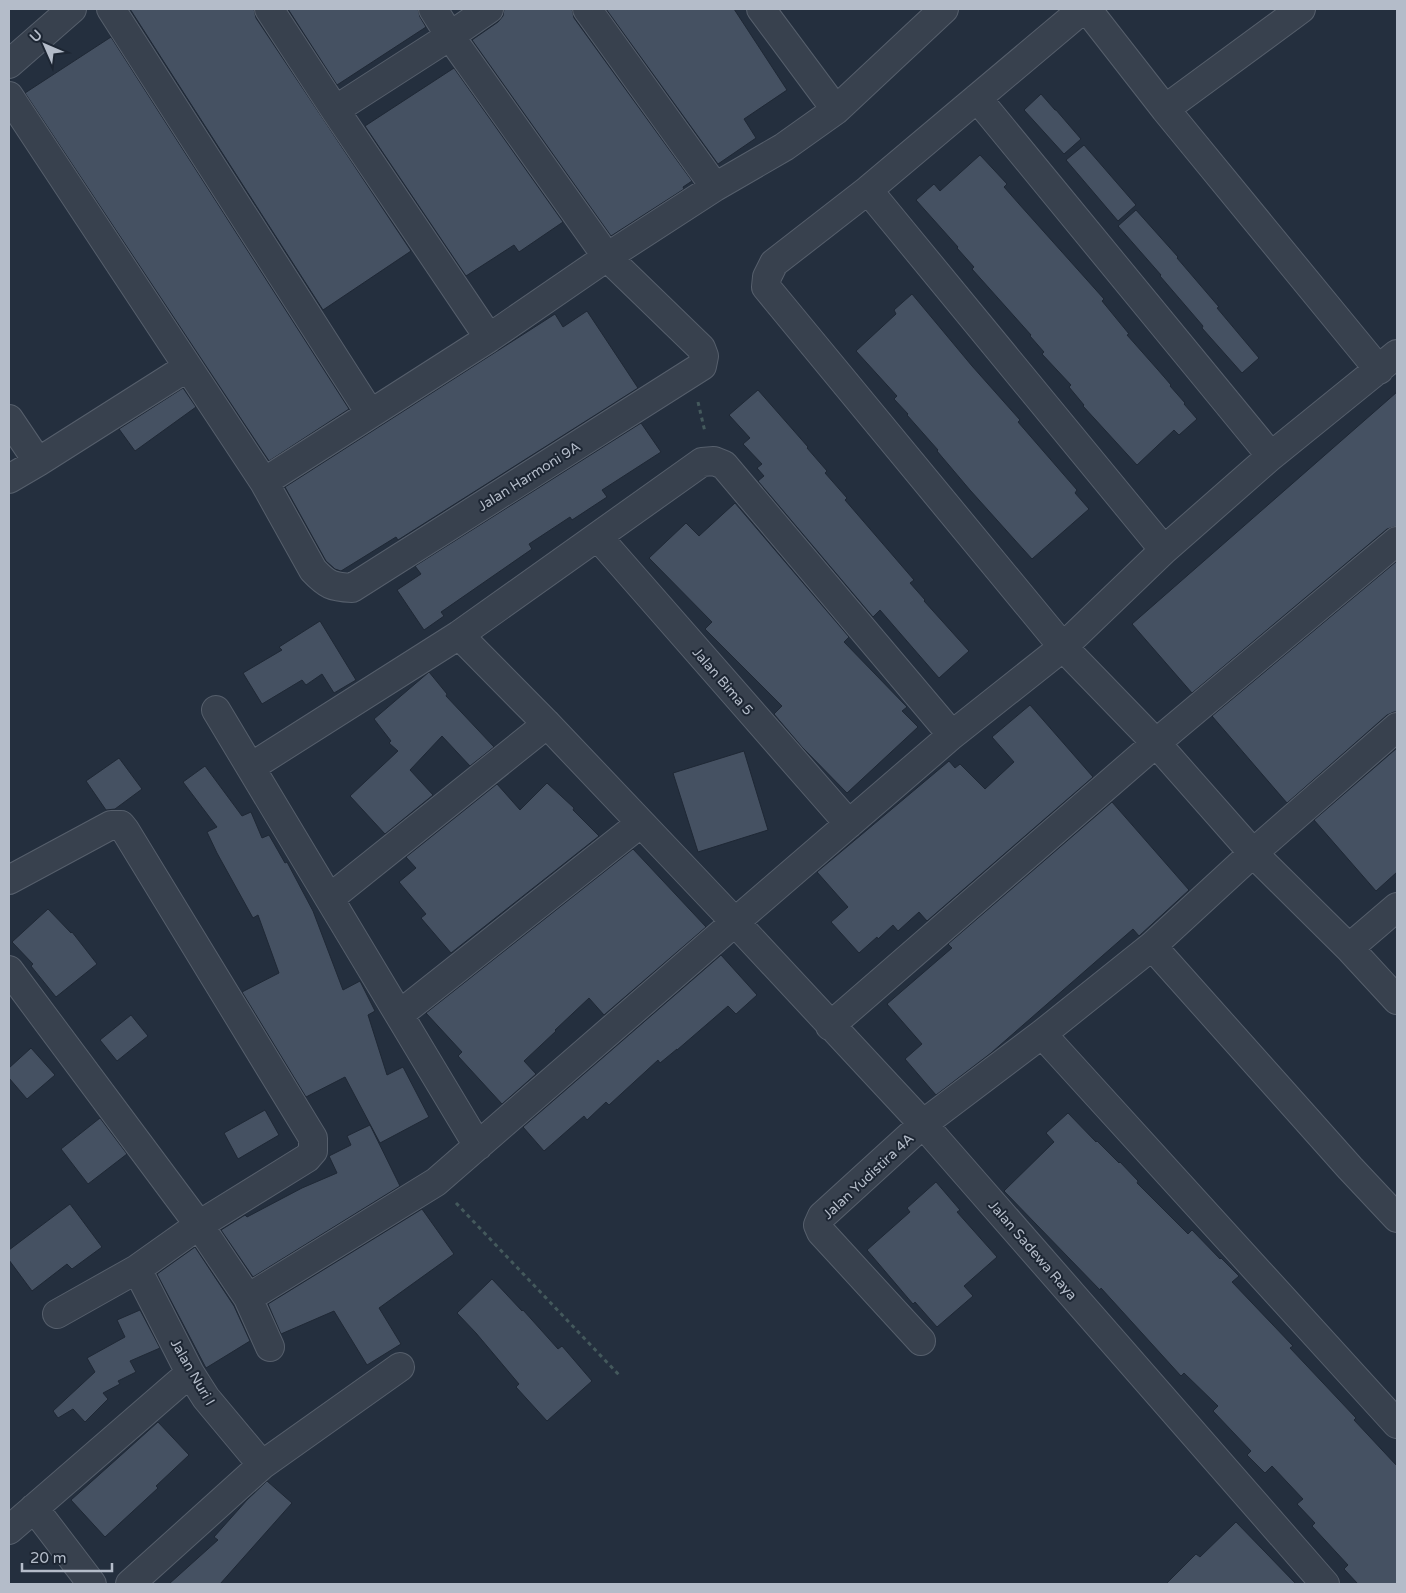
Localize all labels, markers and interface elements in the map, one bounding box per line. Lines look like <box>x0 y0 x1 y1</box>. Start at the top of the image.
north arrow <box>20 20 70 70</box>
text: U <box>26 26 46 46</box>
street label: Jalan Harmoni 9A <box>475 438 584 515</box>
street label: Jalan Bima 5 <box>689 644 757 719</box>
street label: Jalan Yudistira 4A <box>819 1130 917 1223</box>
street label: Jalan Sadewa Raya <box>985 1197 1081 1304</box>
street label: Jalan Nuri I <box>167 1336 218 1409</box>
scale bar <box>22 1540 112 1572</box>
text: 20 m <box>30 1549 67 1567</box>

